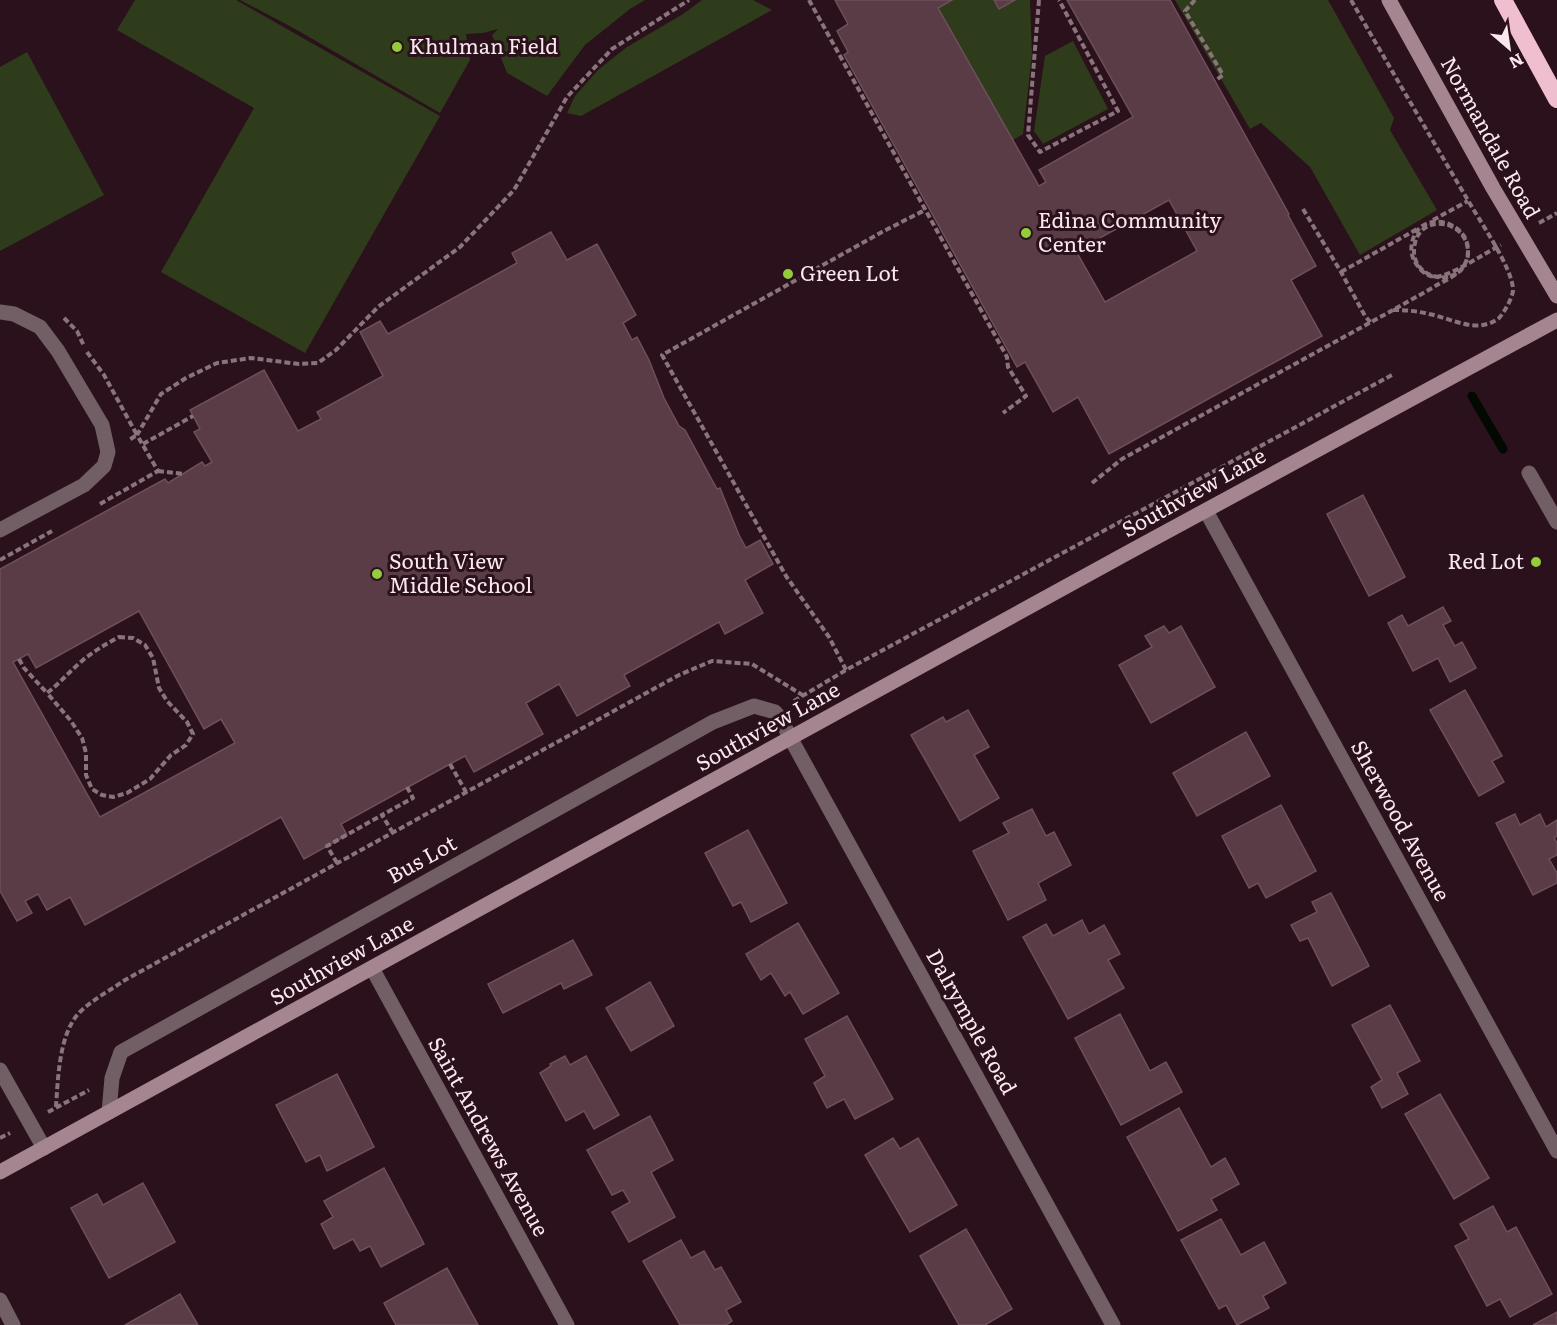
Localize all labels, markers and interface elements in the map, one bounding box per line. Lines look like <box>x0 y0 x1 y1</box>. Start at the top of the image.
north arrow <box>1479 18 1539 78</box>
place label: Khulman Field <box>409 29 558 60</box>
marker: Khulman Field <box>390 40 404 54</box>
street label: Normandale Road <box>1435 53 1545 223</box>
place label: Edina Community Center <box>1038 203 1222 258</box>
marker: Edina Community Center <box>1019 226 1033 240</box>
place label: Green Lot <box>800 256 900 287</box>
marker: Green Lot <box>781 267 795 281</box>
street label: Southview Lane <box>1115 438 1271 543</box>
place label: South View Middle School <box>389 544 532 599</box>
place label: Red Lot <box>1448 544 1525 575</box>
marker: Red Lot <box>1529 555 1543 569</box>
marker: South View Middle School <box>370 567 384 581</box>
street label: Southview Lane <box>689 672 845 777</box>
street label: Sherwood Avenue <box>1345 734 1459 906</box>
street label: Bus Lot <box>381 826 461 889</box>
street label: Southview Lane <box>263 906 419 1011</box>
street label: Dalrymple Road <box>920 942 1026 1099</box>
street label: Saint Andrews Avenue <box>422 1030 558 1241</box>

